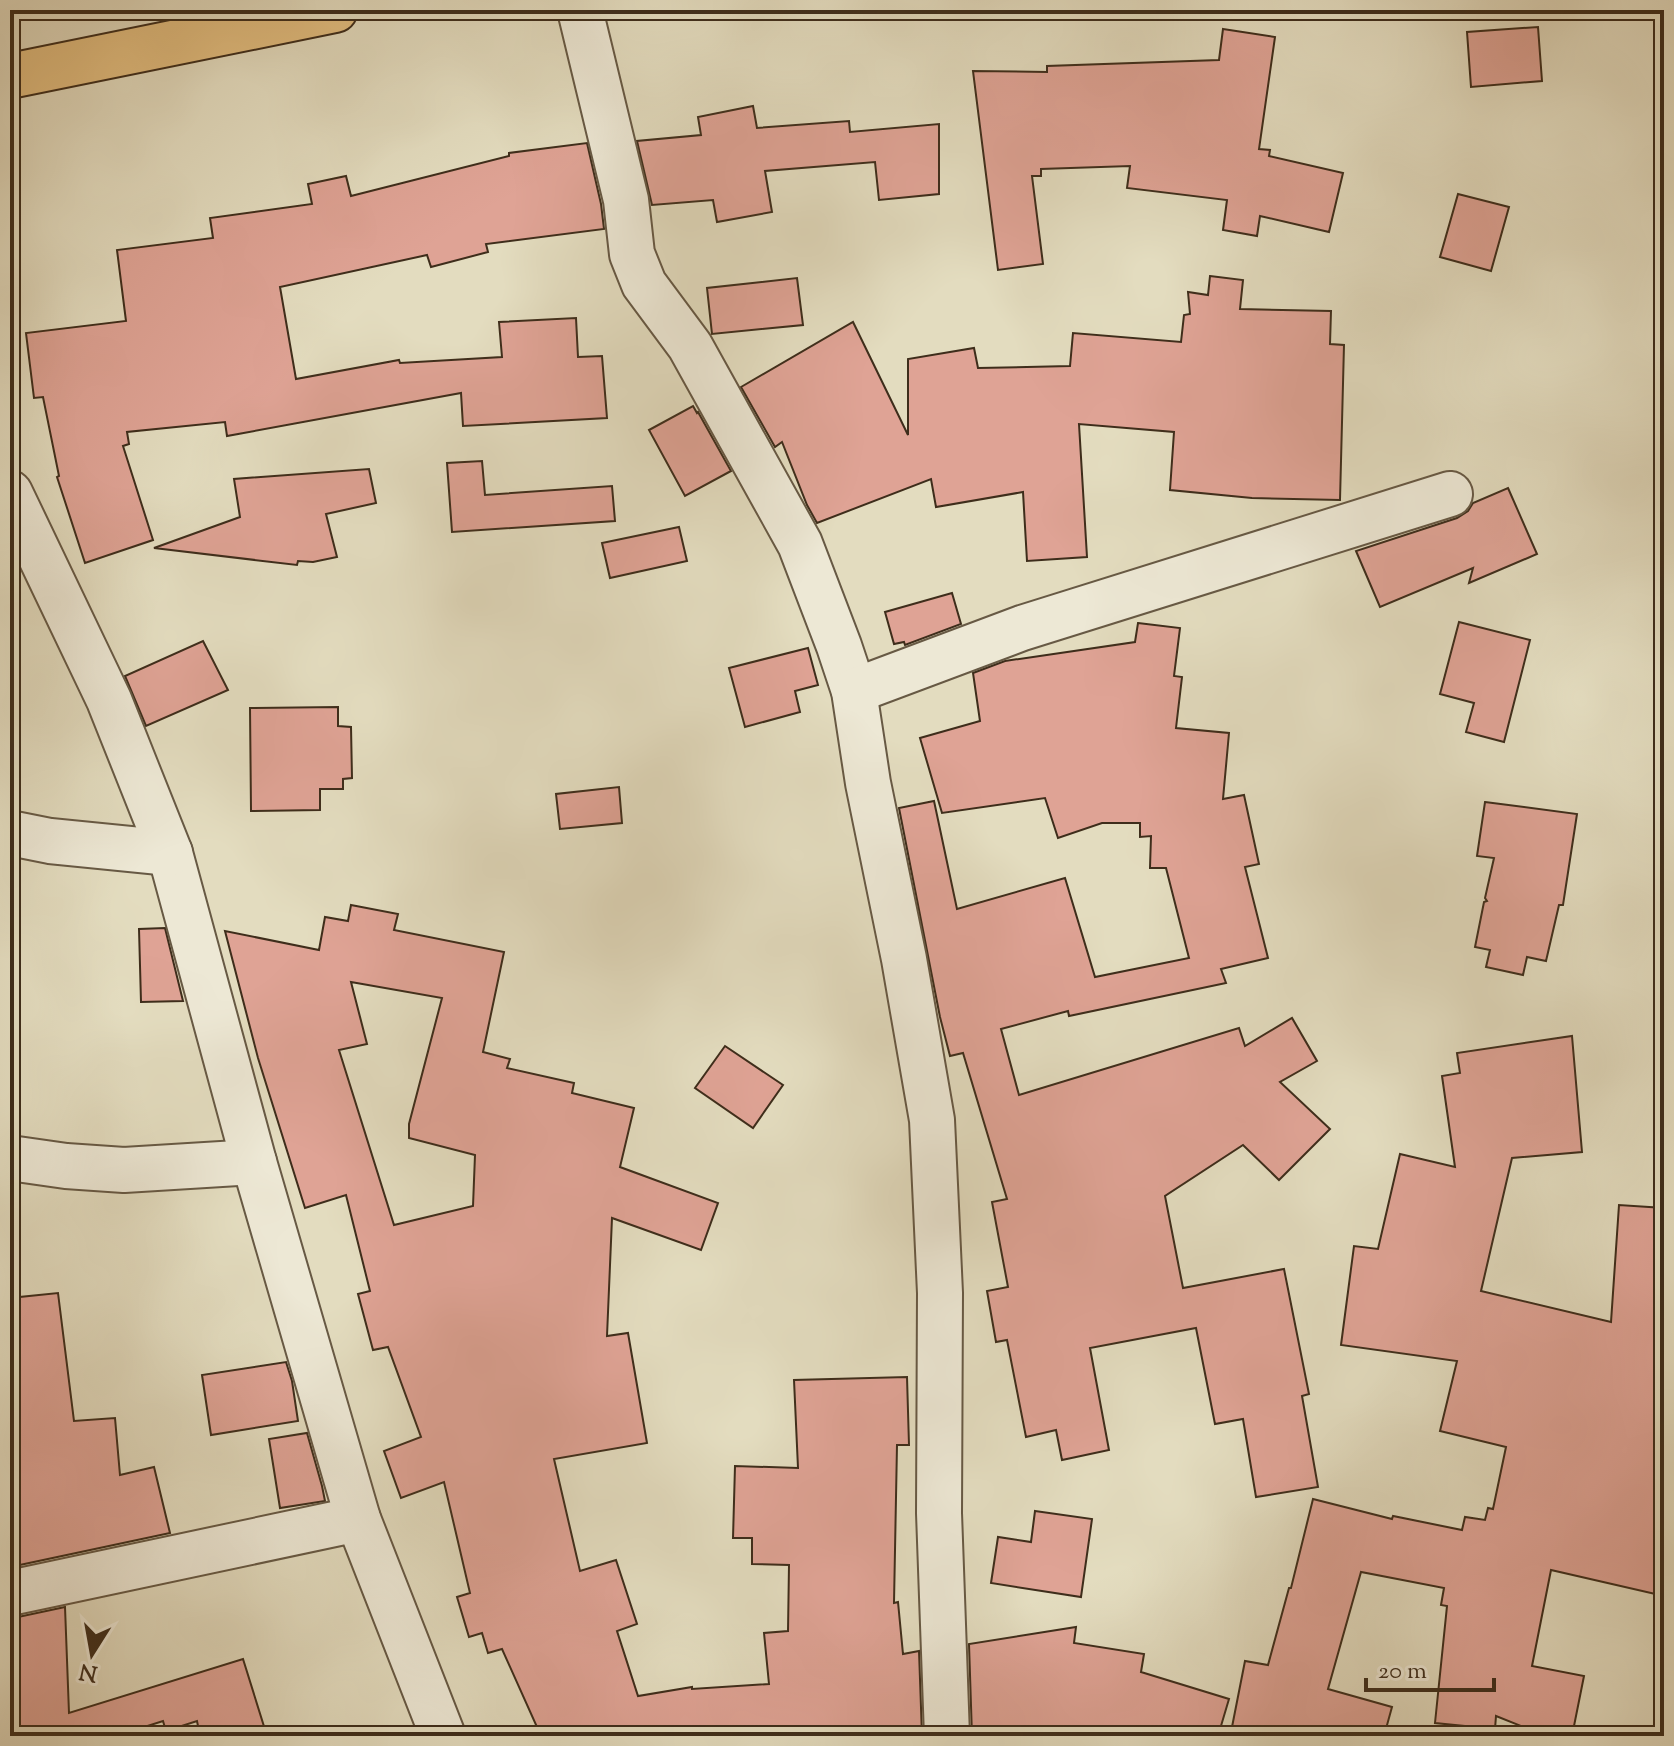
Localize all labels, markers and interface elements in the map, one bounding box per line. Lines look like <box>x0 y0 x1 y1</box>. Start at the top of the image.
north arrow <box>52 1614 132 1694</box>
scale bar <box>1366 1642 1494 1692</box>
text: N <box>77 1653 100 1688</box>
text: 20 m <box>1378 1655 1427 1689</box>

